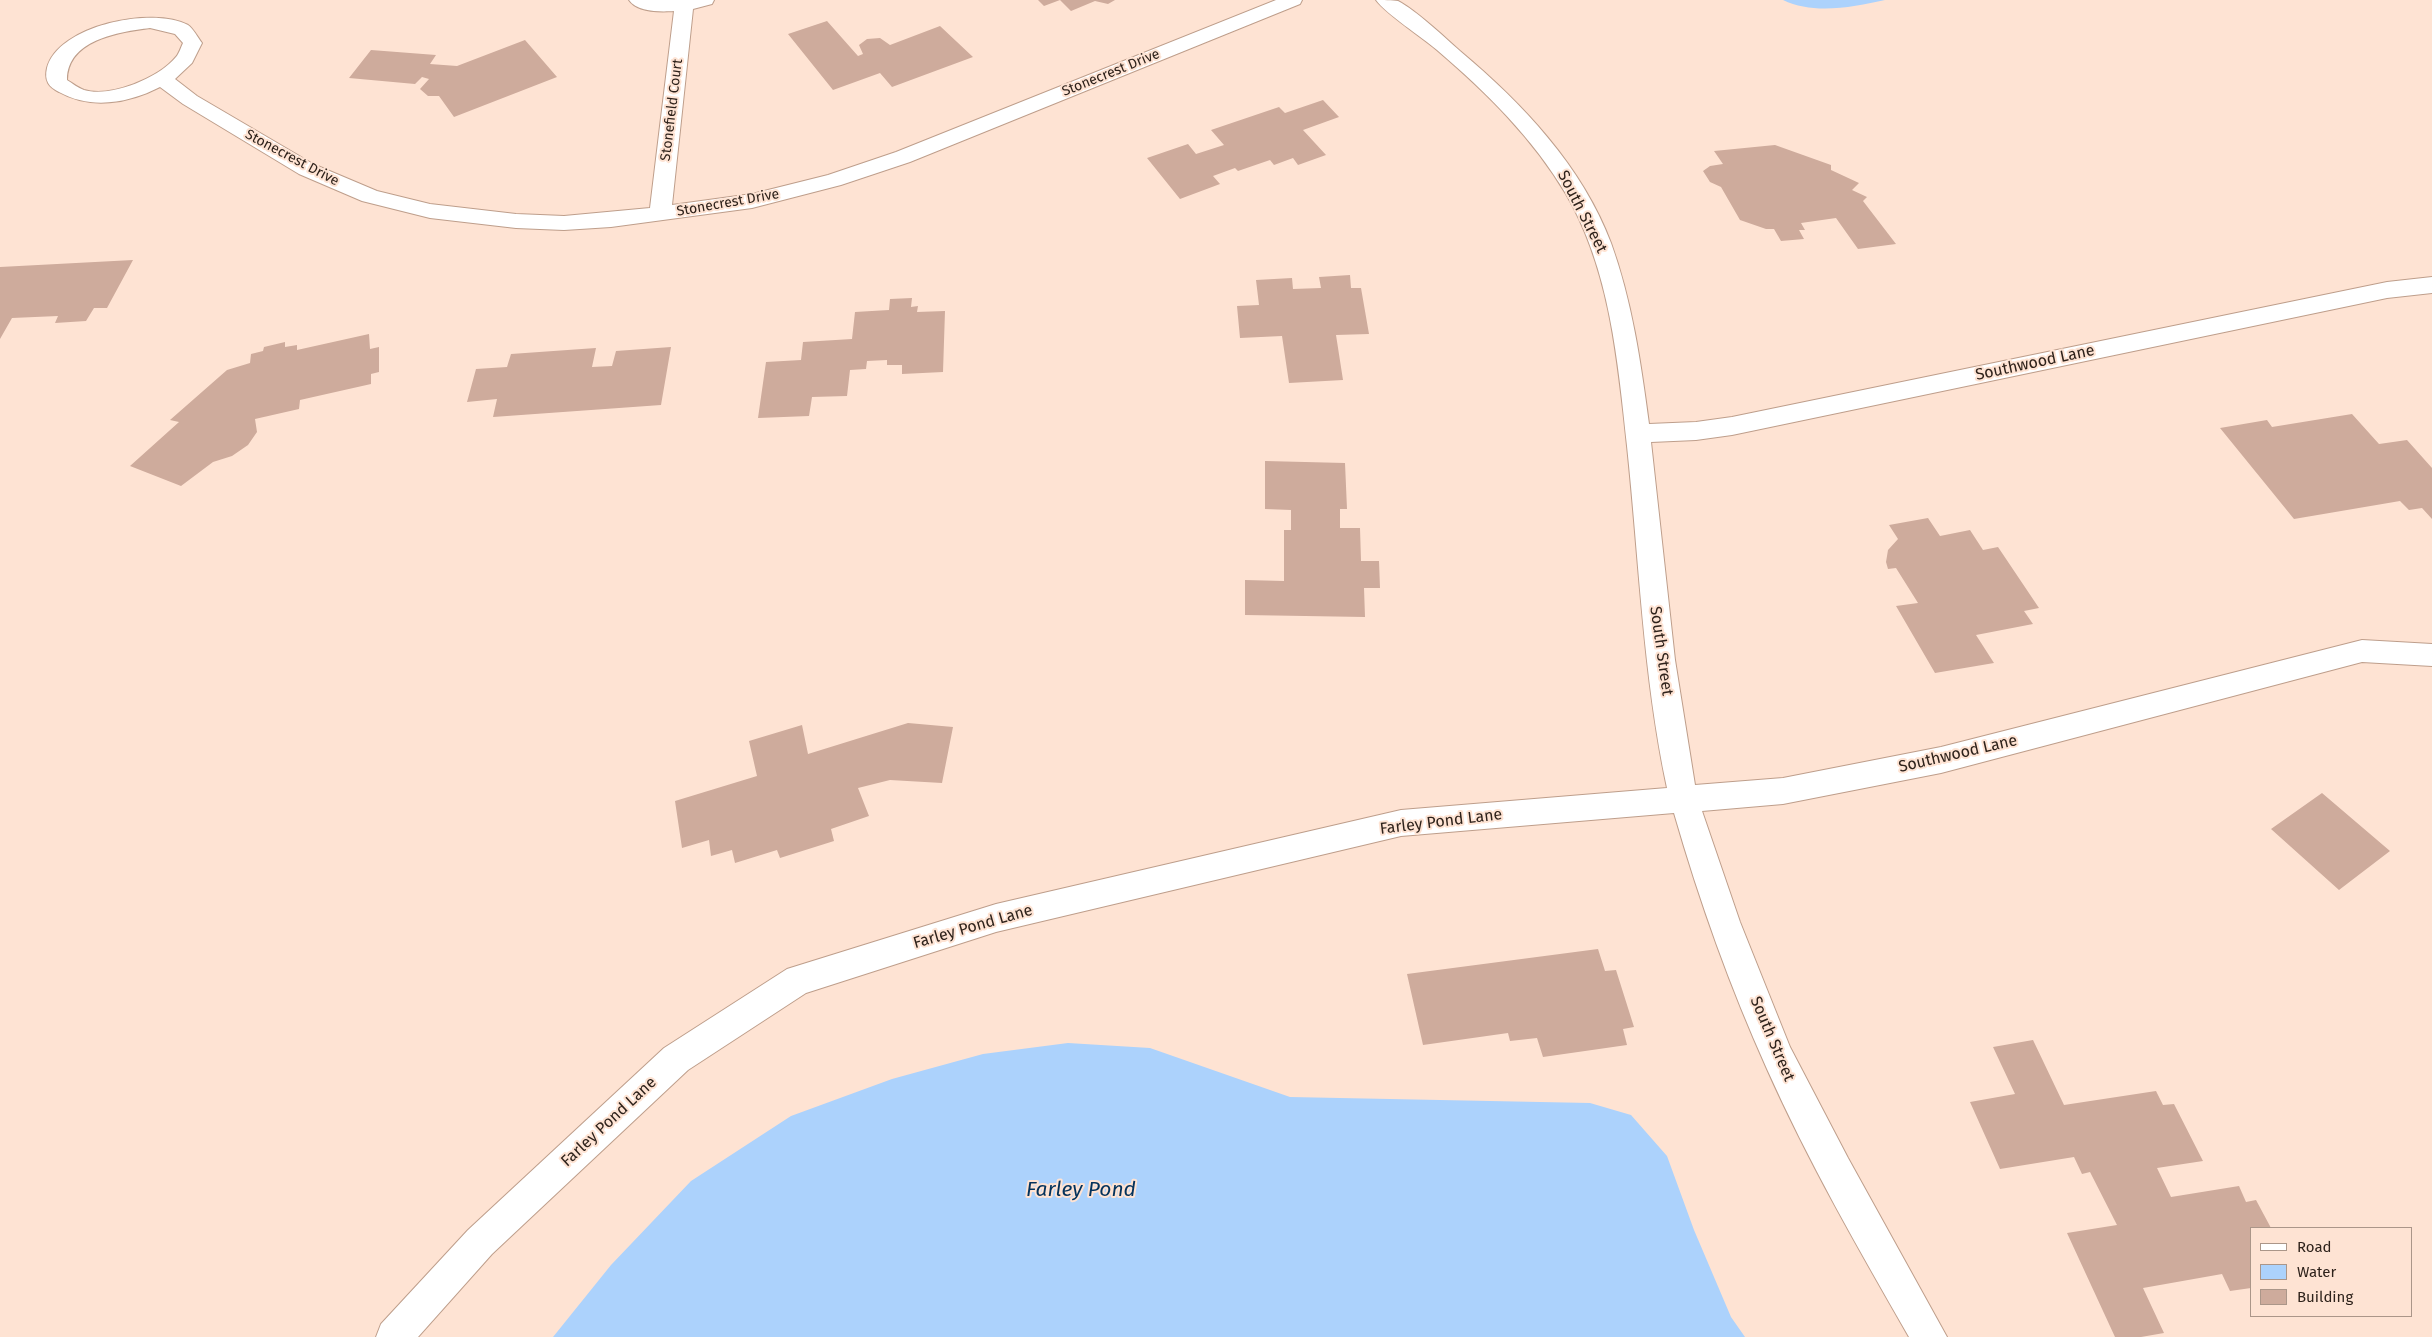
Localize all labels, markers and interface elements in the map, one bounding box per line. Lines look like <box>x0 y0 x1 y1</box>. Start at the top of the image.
street label: Stonecrest Drive <box>1060 46 1162 100</box>
street label: Stonefield Court <box>657 58 687 162</box>
street label: Stonecrest Drive <box>242 126 342 190</box>
street label: South Street <box>1553 167 1611 257</box>
street label: Stonecrest Drive <box>675 186 781 220</box>
street label: Southwood Lane <box>1974 341 2096 385</box>
street label: South Street <box>1645 605 1677 697</box>
street label: Southwood Lane <box>1897 731 2019 777</box>
street label: Farley Pond Lane <box>1379 805 1503 839</box>
street label: Farley Pond Lane <box>911 901 1035 953</box>
street label: South Street <box>1746 994 1798 1084</box>
street label: Farley Pond Lane <box>557 1073 661 1171</box>
water label: Farley Pond <box>1026 1177 1136 1203</box>
legend <box>2250 1227 2412 1317</box>
text: Road <box>2297 1238 2332 1256</box>
text: Water <box>2297 1263 2336 1281</box>
text: Building <box>2297 1288 2353 1306</box>

